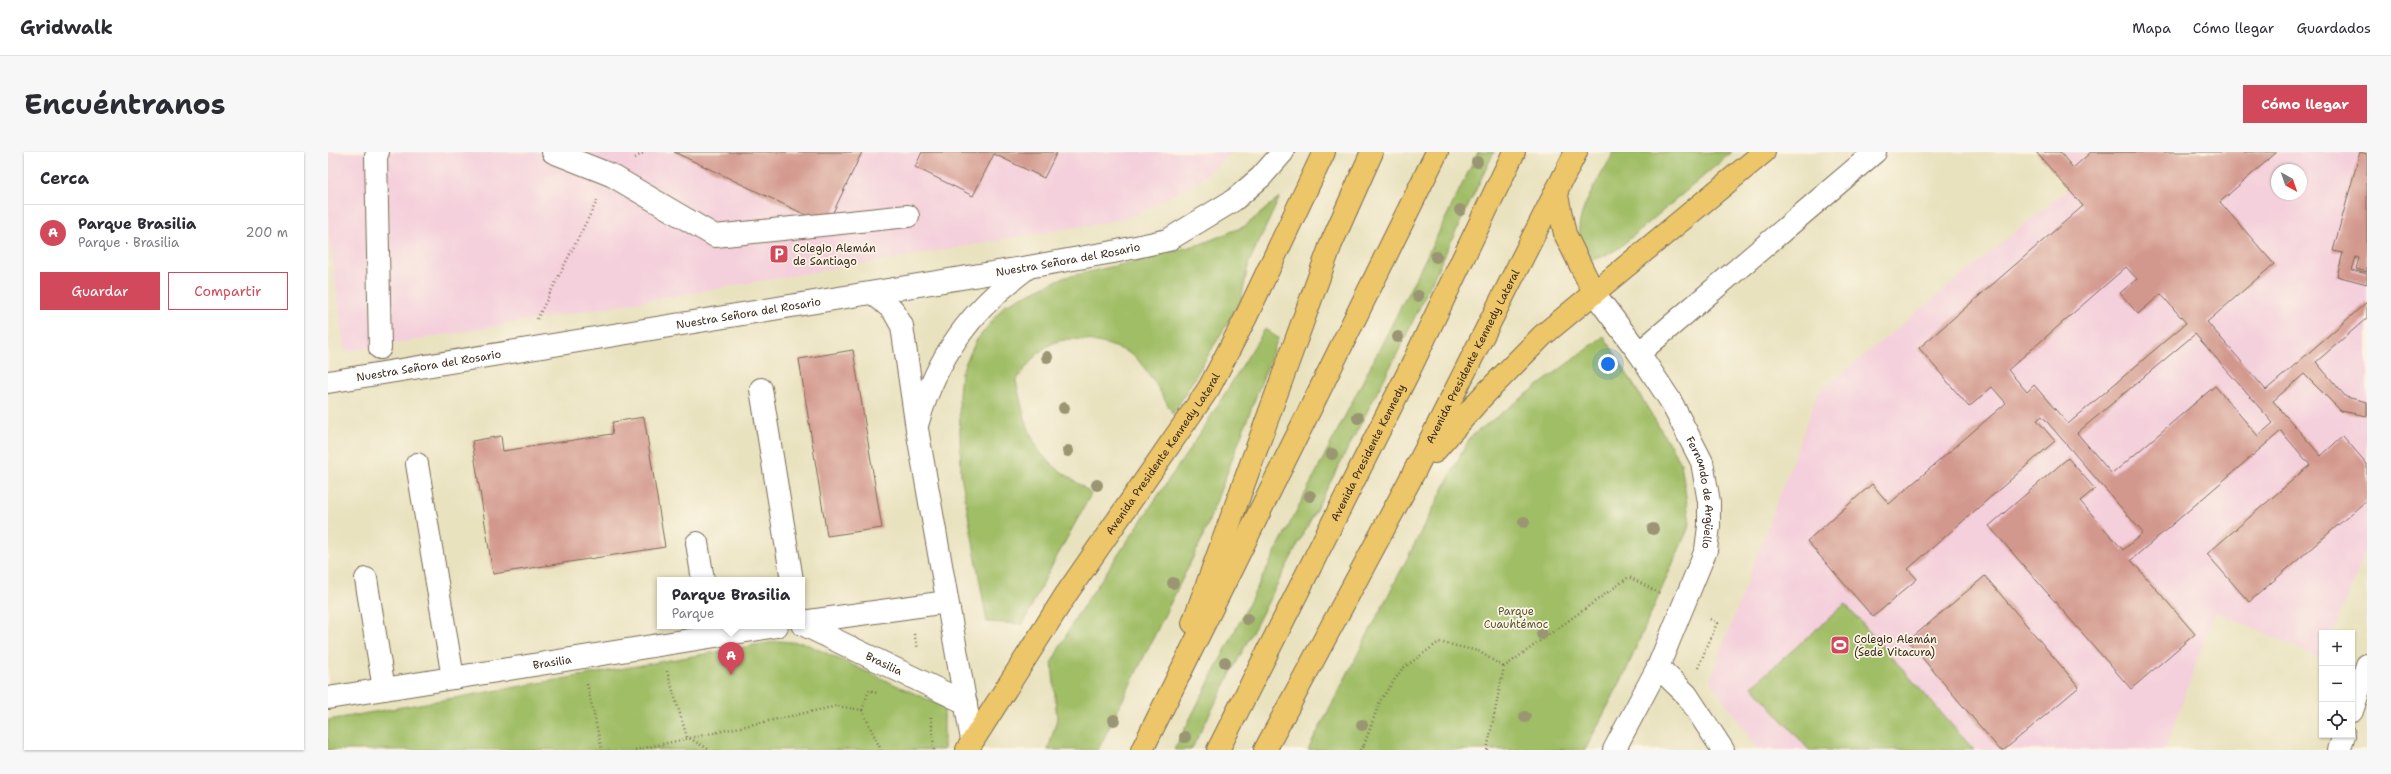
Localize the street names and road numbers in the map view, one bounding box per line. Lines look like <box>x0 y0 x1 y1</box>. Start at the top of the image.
street label: Nuestra Señora del Rosario <box>995 239 1142 280</box>
street label: Avenida Presidente Kennedy Lateral <box>1422 266 1523 446</box>
street label: Nuestra Señora del Rosario <box>675 294 822 332</box>
street label: Nuestra Señora del Rosario <box>355 346 502 385</box>
street label: Avenida Presidente Kennedy Lateral <box>1102 370 1223 538</box>
street label: Avenida Presidente Kennedy <box>1327 382 1409 524</box>
street label: Fernando de Argüello <box>1683 434 1717 550</box>
street label: Brasilia <box>863 648 905 679</box>
street label: Brasilia <box>532 652 573 673</box>

